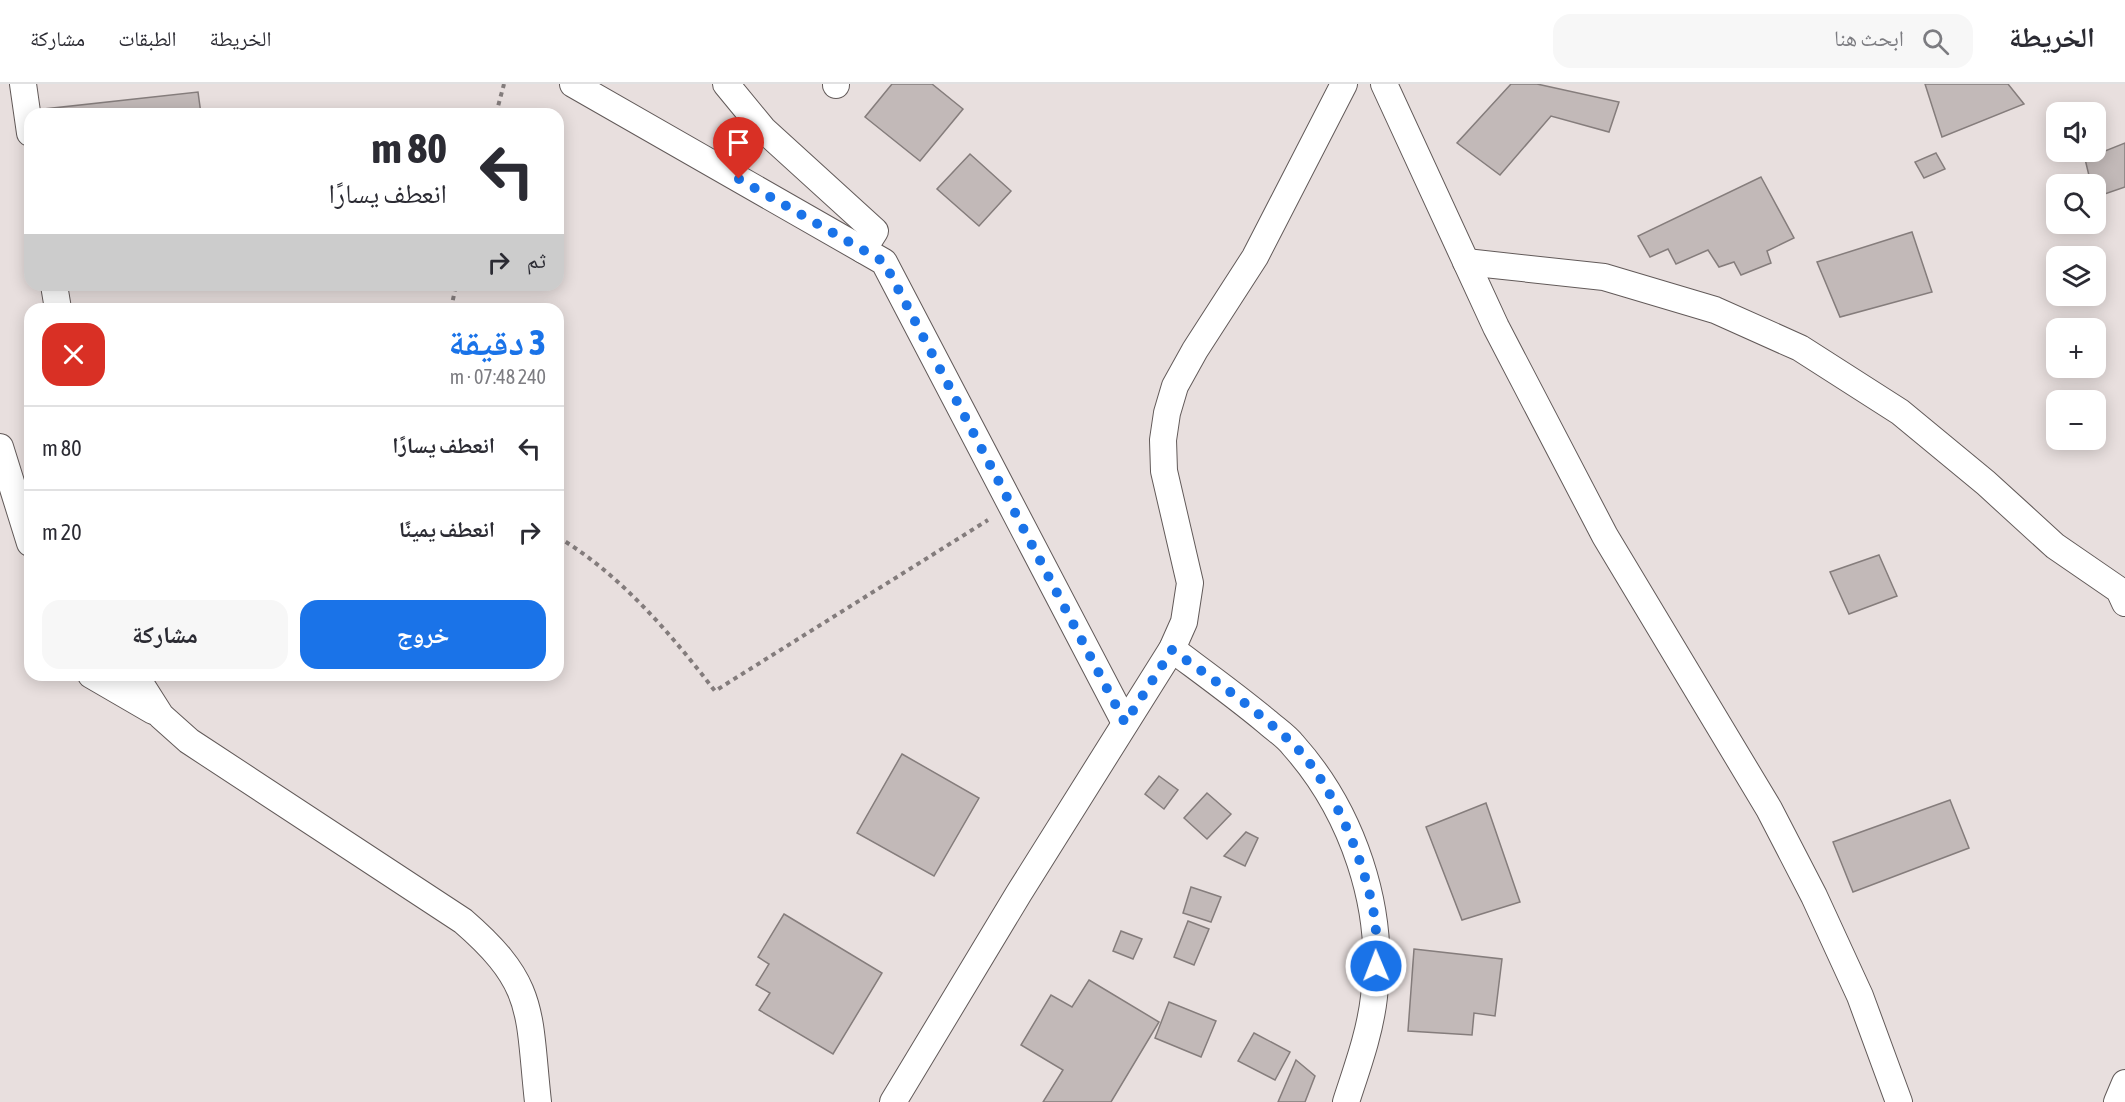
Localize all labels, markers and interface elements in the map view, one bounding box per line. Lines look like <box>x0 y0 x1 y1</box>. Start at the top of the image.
search box <box>1553 14 1973 68</box>
text: الخريطة <box>2009 21 2095 53</box>
text: ابحث هنا <box>1834 25 1904 51</box>
icon: search <box>1919 25 1952 58</box>
text: مشاركة <box>30 26 85 50</box>
text: الطبقات <box>118 26 177 50</box>
text: الخريطة <box>210 26 271 50</box>
map controls <box>2046 102 2106 450</box>
button: sound <box>2046 102 2106 162</box>
pin <box>713 117 764 179</box>
text: 80 m <box>372 124 447 172</box>
icon: arrive <box>722 126 755 159</box>
icon: left <box>468 132 546 210</box>
button: search <box>2046 174 2106 234</box>
text: انعطف يسارًا <box>328 178 447 209</box>
icon: right <box>482 246 515 279</box>
button: layers <box>2046 246 2106 306</box>
text: ثم <box>527 247 546 273</box>
button: + <box>2046 318 2106 378</box>
text: 3 دقيقة <box>449 321 546 363</box>
button: close <box>42 323 105 386</box>
text: 240 m · 07:48 <box>450 365 546 388</box>
button: − <box>2046 390 2106 450</box>
text: انعطف يسارًا <box>392 432 495 458</box>
icon: left <box>513 432 546 465</box>
text: 80 m <box>42 435 82 461</box>
text: انعطف يمينًا <box>399 516 495 542</box>
icon: right <box>513 516 546 549</box>
text: 20 m <box>42 519 82 545</box>
button: مشاركة <box>42 600 288 669</box>
button: خروج <box>300 600 546 669</box>
position arrow <box>1344 934 1408 998</box>

